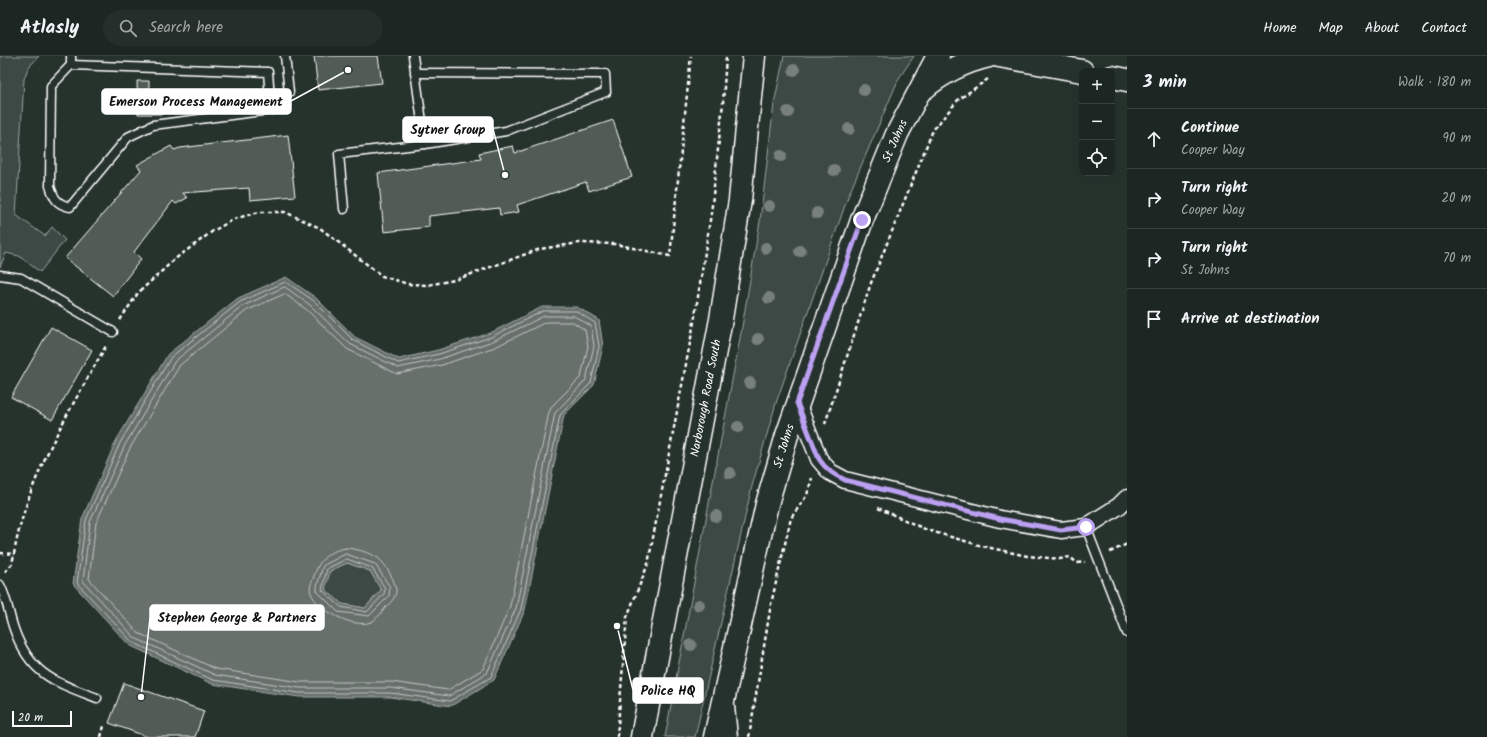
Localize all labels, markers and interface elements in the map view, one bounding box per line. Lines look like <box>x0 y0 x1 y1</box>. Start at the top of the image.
search box <box>103 10 383 46</box>
text: Atlasly <box>20 13 79 43</box>
text: Search here <box>149 16 223 40</box>
icon: search <box>117 17 139 39</box>
text: Home <box>1263 17 1297 39</box>
text: Map <box>1319 17 1343 39</box>
text: About <box>1365 17 1399 39</box>
text: Contact <box>1421 17 1467 39</box>
map controls <box>1079 68 1115 176</box>
button: + <box>1079 68 1115 104</box>
text: 3 min <box>1143 69 1187 96</box>
text: Walk · 180 m <box>1398 72 1471 93</box>
callout: Emerson Process Management <box>102 89 291 114</box>
text: Emerson Process Management <box>109 92 283 113</box>
button: − <box>1079 104 1115 140</box>
text: Continue <box>1181 116 1239 140</box>
callout: Sytner Group <box>403 117 493 142</box>
street label: St Johns <box>877 117 913 165</box>
text: Sytner Group <box>411 120 485 141</box>
icon: ahead <box>1143 128 1165 150</box>
text: 90 m <box>1443 128 1471 149</box>
button: locate <box>1079 140 1115 176</box>
text: Cooper Way <box>1181 140 1245 161</box>
text: Turn right <box>1181 176 1248 200</box>
icon: right <box>1143 188 1165 210</box>
text: 20 m <box>1441 188 1471 209</box>
text: Cooper Way <box>1181 200 1245 221</box>
route end <box>853 211 871 229</box>
text: Turn right <box>1181 236 1248 260</box>
icon: right <box>1143 248 1165 270</box>
text: 70 m <box>1443 248 1471 269</box>
text: St Johns <box>1181 260 1230 281</box>
text: Arrive at destination <box>1181 307 1320 331</box>
icon: arrive <box>1143 308 1165 330</box>
street label: Narborough Road South <box>685 338 727 458</box>
street label: St Johns <box>768 422 800 470</box>
route start <box>1077 518 1095 536</box>
callout: Stephen George & Partners <box>150 605 324 630</box>
text: Stephen George & Partners <box>158 608 316 629</box>
callout: Police HQ <box>633 678 703 703</box>
text: Police HQ <box>641 681 696 702</box>
scale bar <box>12 709 72 728</box>
text: 20 m <box>18 709 43 727</box>

